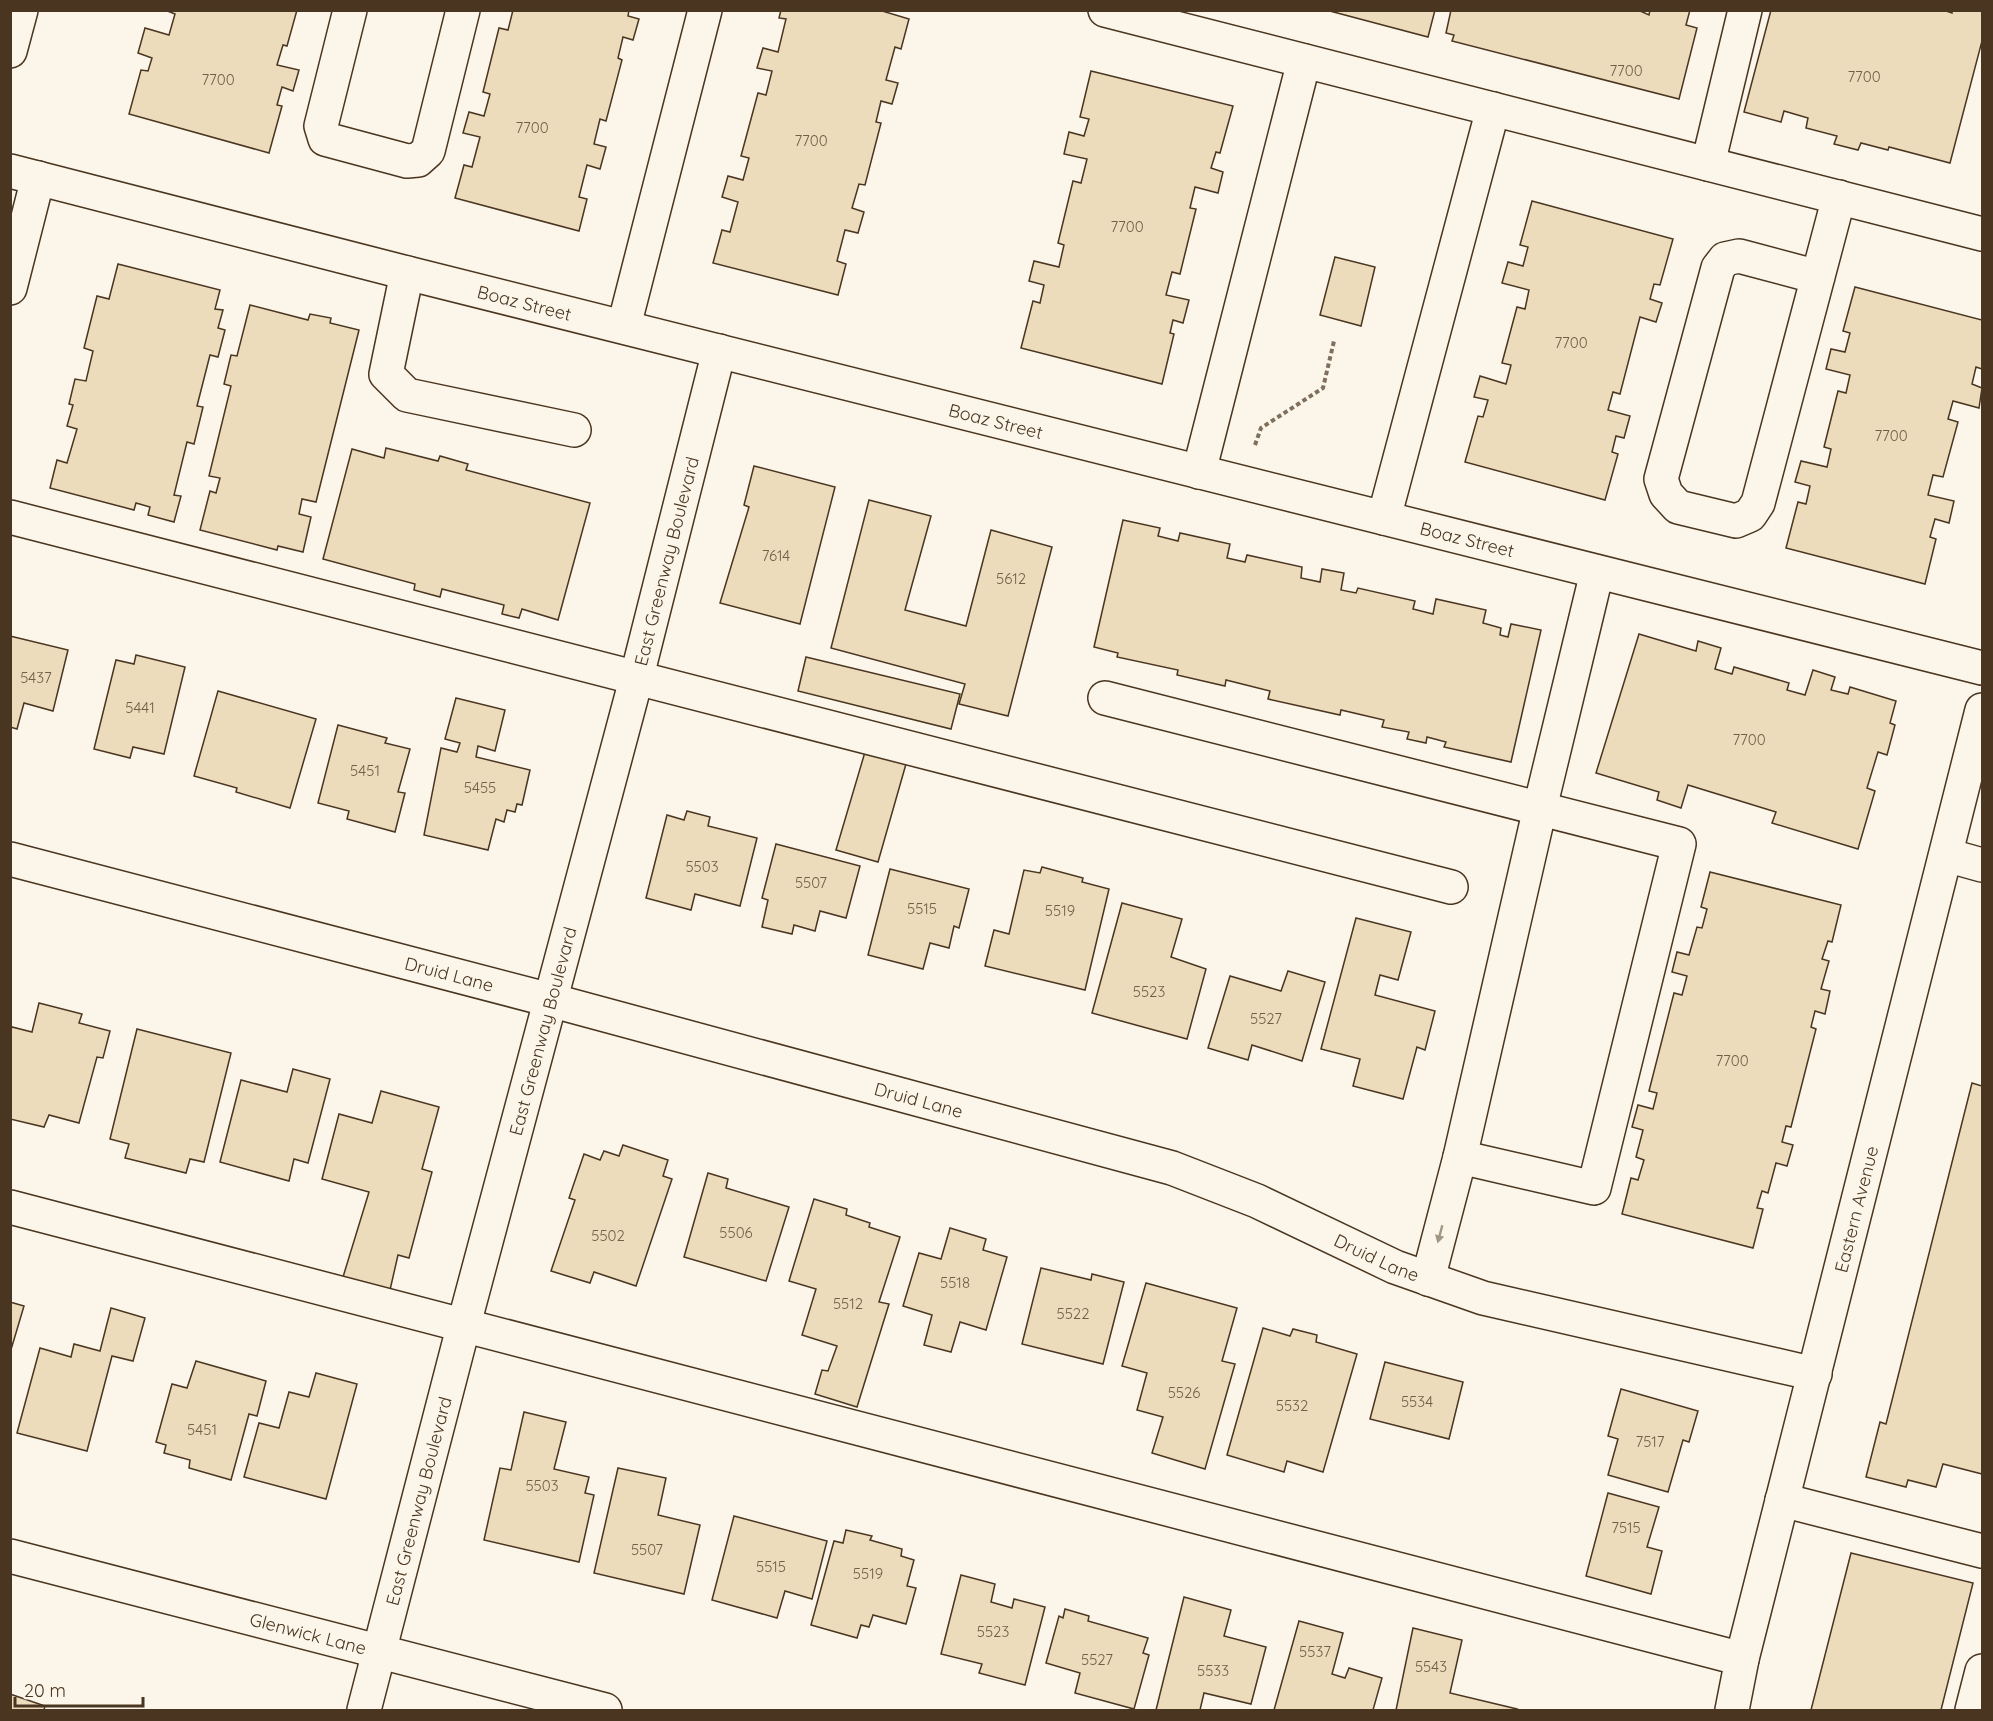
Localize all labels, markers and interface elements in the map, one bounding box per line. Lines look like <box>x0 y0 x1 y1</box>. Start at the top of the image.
house number: 7700 <box>1609 61 1643 80</box>
house number: 7700 <box>1847 67 1881 86</box>
house number: 7700 <box>201 70 235 89</box>
house number: 7700 <box>515 118 549 137</box>
house number: 7700 <box>794 131 828 150</box>
house number: 7700 <box>1110 217 1144 236</box>
street label: Boaz Street <box>475 280 574 325</box>
house number: 7700 <box>1554 333 1588 352</box>
street label: Boaz Street <box>946 398 1045 444</box>
house number: 7700 <box>1874 426 1908 445</box>
street label: East Greenway Boulevard <box>629 454 703 668</box>
street label: Boaz Street <box>1418 516 1517 562</box>
house number: 7614 <box>762 546 790 565</box>
house number: 5612 <box>996 569 1026 588</box>
house number: 5437 <box>20 668 52 687</box>
house number: 5441 <box>125 698 155 717</box>
house number: 7700 <box>1732 730 1766 749</box>
house number: 5451 <box>350 761 380 780</box>
house number: 5455 <box>464 778 496 797</box>
house number: 5503 <box>685 857 719 876</box>
house number: 5507 <box>795 873 827 892</box>
house number: 5515 <box>907 899 937 918</box>
house number: 5519 <box>1045 901 1075 920</box>
street label: East Greenway Boulevard <box>503 924 581 1138</box>
street label: Druid Lane <box>402 951 496 996</box>
house number: 5523 <box>1133 982 1165 1001</box>
house number: 5527 <box>1250 1009 1282 1028</box>
house number: 7700 <box>1715 1051 1749 1070</box>
street label: Druid Lane <box>872 1077 966 1123</box>
street label: Eastern Avenue <box>1829 1143 1883 1275</box>
house number: 5506 <box>719 1223 753 1242</box>
one-way arrow <box>1434 1225 1444 1243</box>
house number: 5502 <box>591 1226 625 1245</box>
street label: Druid Lane <box>1330 1228 1422 1286</box>
house number: 5518 <box>940 1273 970 1292</box>
house number: 5512 <box>833 1294 863 1313</box>
house number: 5522 <box>1057 1304 1089 1323</box>
house number: 5526 <box>1168 1383 1200 1402</box>
house number: 5534 <box>1401 1392 1433 1411</box>
street label: East Greenway Boulevard <box>380 1394 456 1608</box>
house number: 5532 <box>1276 1396 1308 1415</box>
house number: 5451 <box>187 1420 217 1439</box>
house number: 7517 <box>1635 1432 1665 1451</box>
house number: 5503 <box>525 1476 559 1495</box>
house number: 7515 <box>1611 1518 1641 1537</box>
house number: 5507 <box>631 1540 663 1559</box>
house number: 5515 <box>756 1557 786 1576</box>
house number: 5519 <box>853 1564 883 1583</box>
street label: Glenwick Lane <box>247 1607 369 1659</box>
house number: 5523 <box>977 1622 1009 1641</box>
house number: 5537 <box>1299 1642 1331 1661</box>
house number: 5527 <box>1081 1650 1113 1669</box>
house number: 5543 <box>1415 1657 1447 1676</box>
house number: 5533 <box>1197 1661 1229 1680</box>
scale bar <box>15 1670 142 1708</box>
text: 20 m <box>24 1679 66 1702</box>

